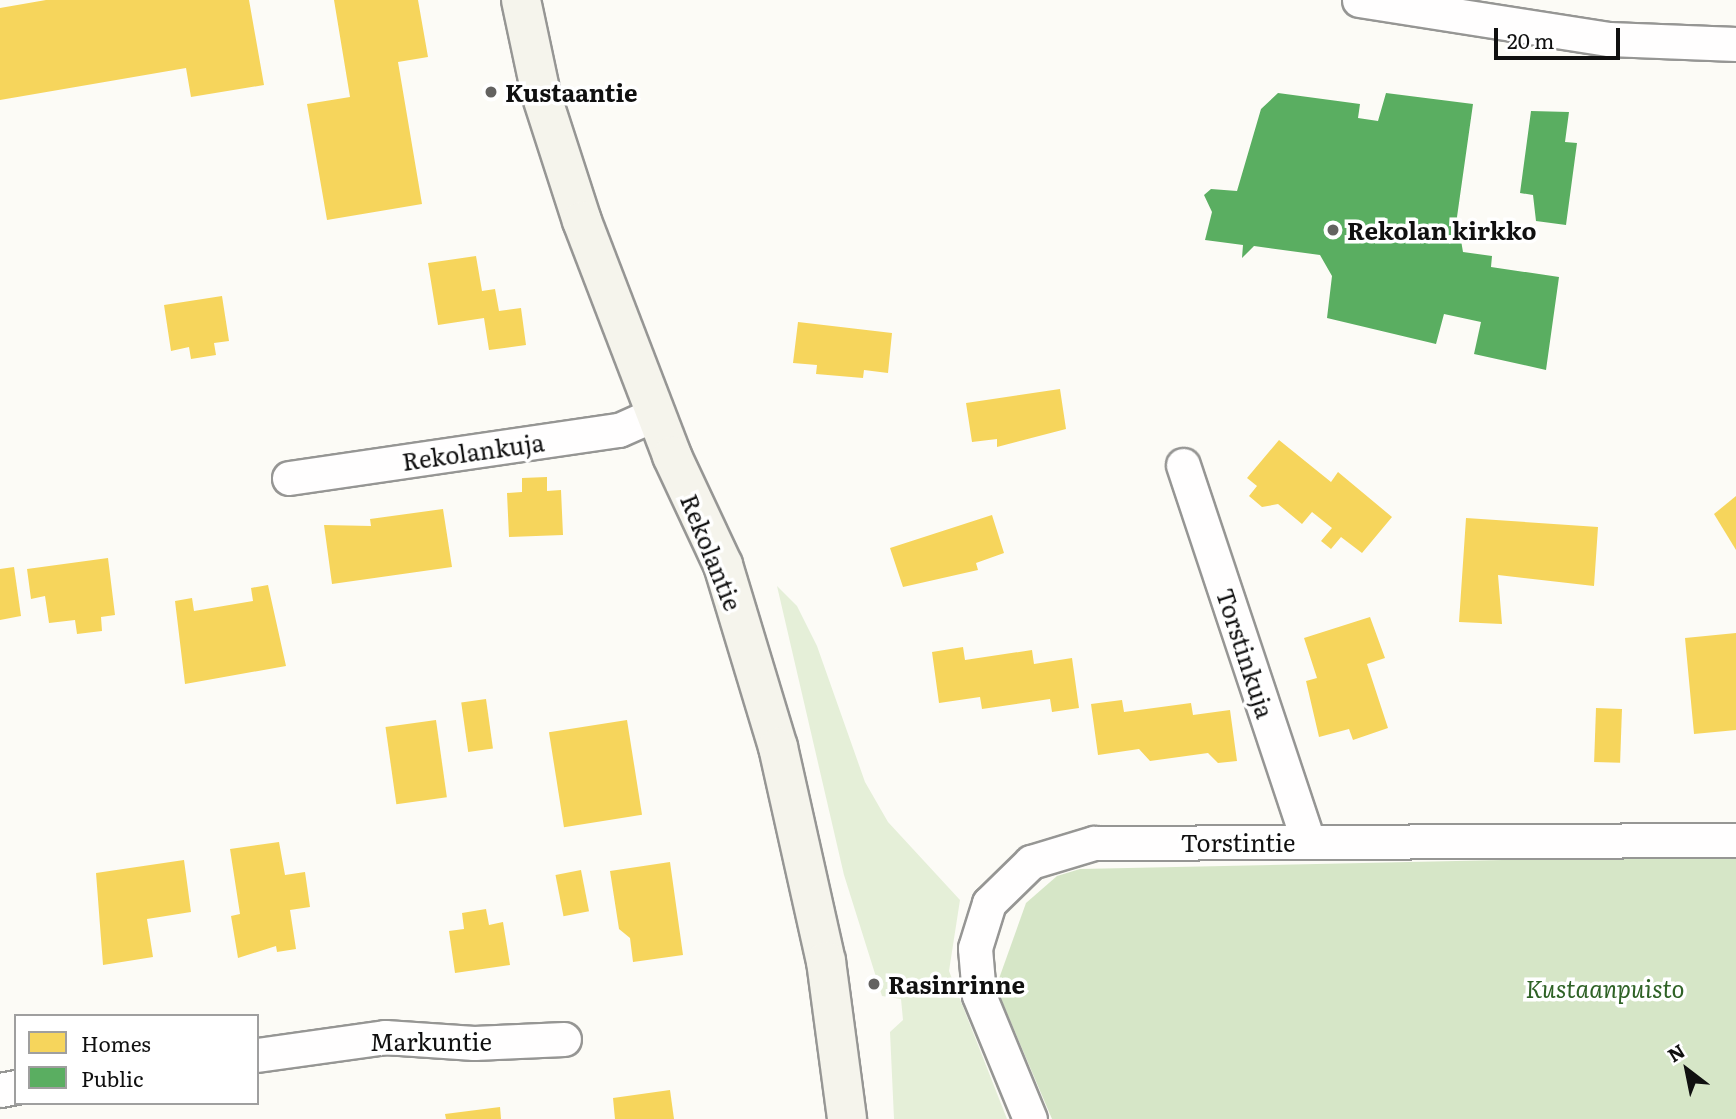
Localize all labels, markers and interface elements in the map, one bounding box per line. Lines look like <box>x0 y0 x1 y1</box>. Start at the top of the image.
scale bar <box>1498 14 1624 58</box>
text: 20 m <box>1507 24 1554 55</box>
place label: Kustaantie <box>505 78 638 106</box>
marker: Kustaantie <box>483 84 499 100</box>
place label: Rekolan kirkko <box>1347 216 1537 244</box>
marker: Rekolan kirkko <box>1325 222 1341 238</box>
street label: Rekolankuja <box>400 427 546 475</box>
street label: Rekolantie <box>676 490 748 614</box>
street label: Torstinkuja <box>1211 584 1281 722</box>
street label: Torstintie <box>1181 828 1295 856</box>
place label: Rasinrinne <box>888 970 1025 998</box>
park label: Kustaanpuisto <box>1526 974 1684 1002</box>
marker: Rasinrinne <box>866 976 882 992</box>
legend <box>14 1014 259 1105</box>
text: Homes <box>81 1027 151 1058</box>
street label: Markuntie <box>370 1027 492 1055</box>
north arrow <box>1652 1035 1722 1105</box>
text: N <box>1662 1036 1690 1068</box>
text: Public <box>81 1062 143 1093</box>

